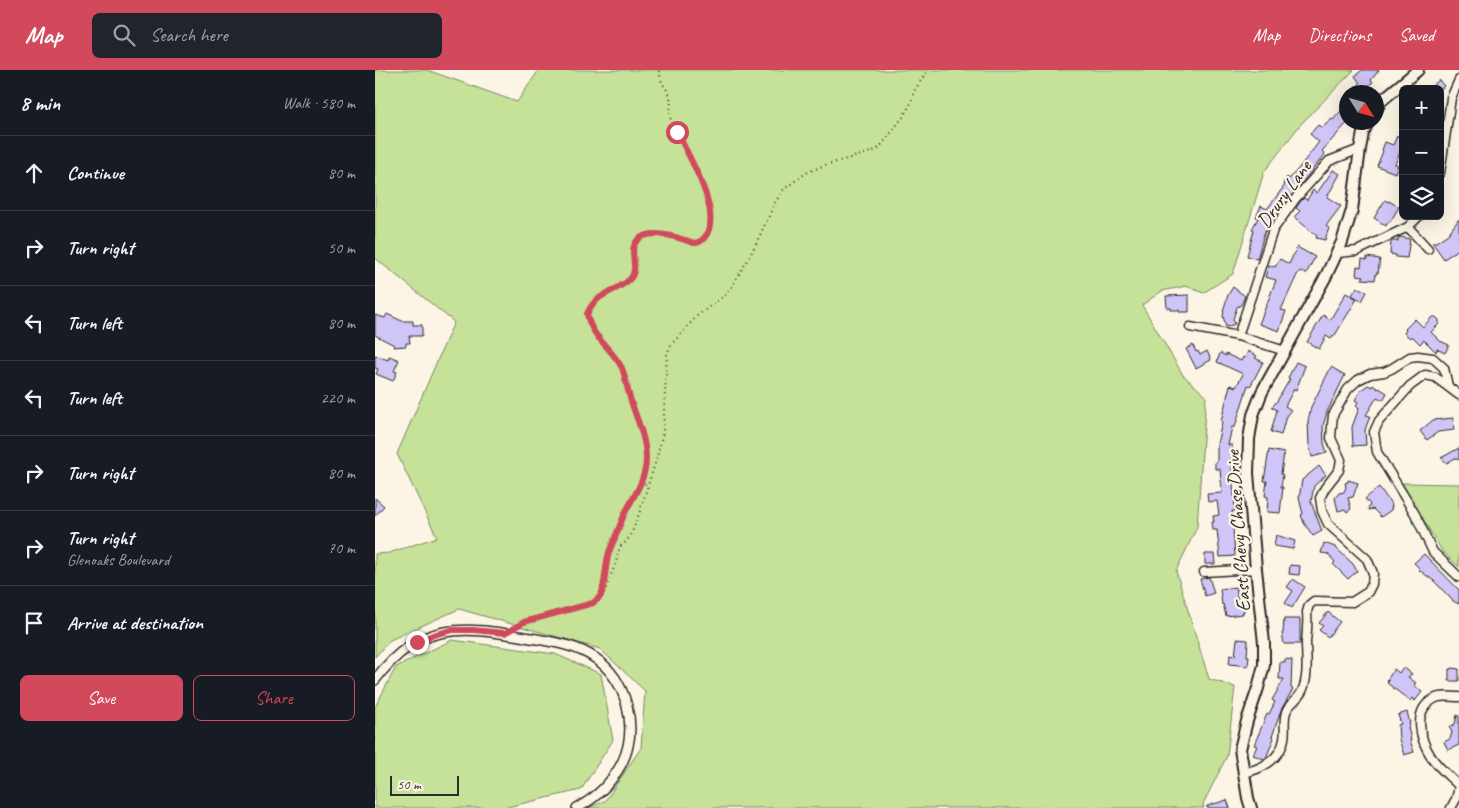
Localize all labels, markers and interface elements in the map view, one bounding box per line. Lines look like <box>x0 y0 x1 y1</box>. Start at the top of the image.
search box <box>92 13 442 58</box>
text: Map <box>25 20 62 50</box>
icon: search <box>110 21 138 49</box>
text: Search here <box>150 23 228 47</box>
text: Map <box>1253 24 1280 46</box>
text: Directions <box>1308 24 1371 46</box>
text: Saved <box>1399 24 1434 46</box>
north arrow <box>1339 85 1384 130</box>
map controls <box>1399 85 1444 220</box>
button: + <box>1399 85 1444 130</box>
text: 8 min <box>20 90 60 116</box>
text: Walk · 580 m <box>283 93 355 113</box>
route start <box>666 121 689 144</box>
button: − <box>1399 130 1444 175</box>
street label: Drury Lane <box>1251 154 1318 233</box>
icon: ahead <box>20 159 48 187</box>
text: Continue <box>67 161 124 185</box>
text: 80 m <box>328 163 355 183</box>
button: layers <box>1399 175 1444 220</box>
icon: right <box>20 234 48 262</box>
text: Turn right <box>67 236 134 260</box>
text: 50 m <box>328 238 355 258</box>
icon: left <box>20 309 48 337</box>
text: Turn left <box>67 311 122 335</box>
text: 80 m <box>328 313 355 333</box>
icon: left <box>20 384 48 412</box>
text: Turn left <box>67 386 122 410</box>
text: 220 m <box>321 388 355 408</box>
street label: East Chevy Chase Drive <box>1220 448 1256 612</box>
icon: right <box>20 459 48 487</box>
text: Turn right <box>67 461 134 485</box>
text: 80 m <box>328 463 355 483</box>
text: Turn right <box>67 526 134 550</box>
icon: right <box>20 534 48 562</box>
text: 70 m <box>328 538 355 558</box>
text: Glenoaks Boulevard <box>67 550 170 570</box>
icon: arrive <box>20 609 48 637</box>
text: Arrive at destination <box>67 611 203 635</box>
route end <box>406 631 429 654</box>
button: Save <box>20 675 183 721</box>
button: Share <box>193 675 355 721</box>
scale bar <box>390 773 459 796</box>
text: 50 m <box>397 776 421 793</box>

